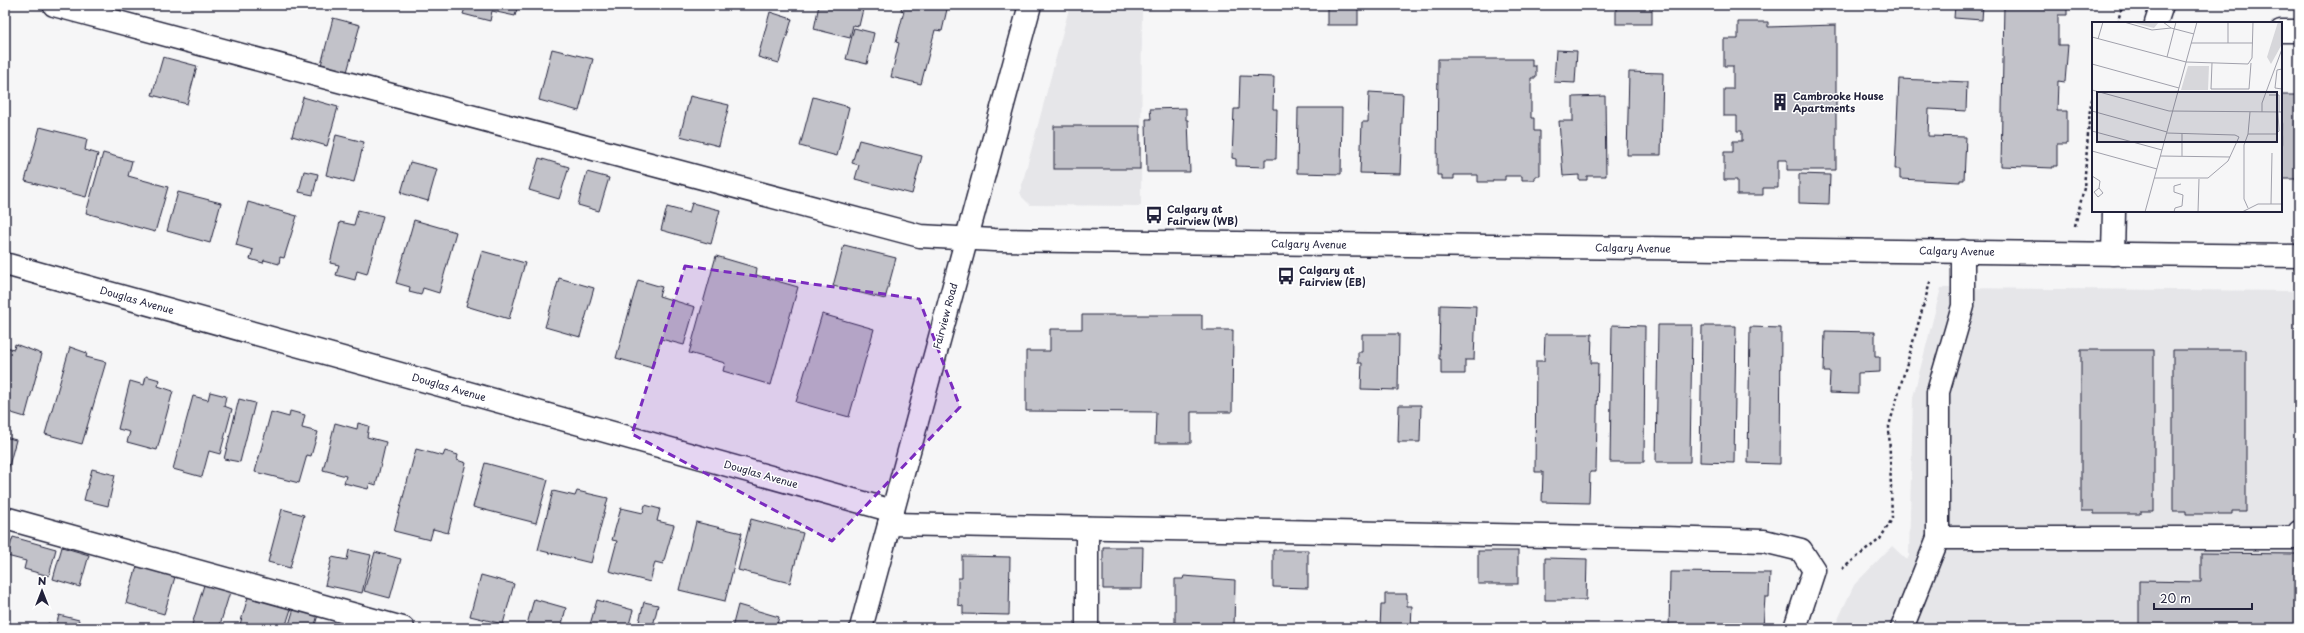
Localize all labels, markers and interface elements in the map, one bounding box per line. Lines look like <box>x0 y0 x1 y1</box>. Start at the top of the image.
inset map <box>2092 22 2282 212</box>
place label: Cambrooke House Apartments <box>1793 88 1884 115</box>
building icon: Cambrooke House Apartments <box>1770 92 1790 112</box>
place label: Calgary at Fairview (WB) <box>1167 201 1238 228</box>
bus stop icon: Calgary at Fairview (WB) <box>1144 205 1164 225</box>
street label: Calgary Avenue <box>1271 235 1348 253</box>
street label: Calgary Avenue <box>1595 239 1672 257</box>
street label: Calgary Avenue <box>1919 242 1996 260</box>
place label: Calgary at Fairview (EB) <box>1299 262 1366 289</box>
bus stop icon: Calgary at Fairview (EB) <box>1276 266 1296 286</box>
street label: Fairview Road <box>928 281 961 351</box>
street label: Douglas Avenue <box>98 282 176 317</box>
street label: Douglas Avenue <box>410 369 488 404</box>
street label: Douglas Avenue <box>722 456 800 491</box>
north arrow <box>22 571 62 611</box>
text: N <box>38 572 47 589</box>
scale bar <box>2154 585 2252 611</box>
text: 20 m <box>2160 589 2191 607</box>

